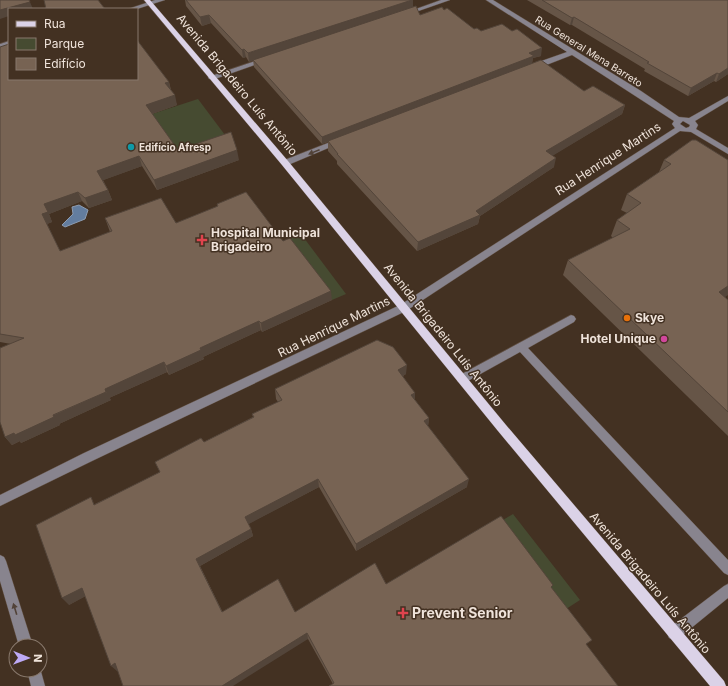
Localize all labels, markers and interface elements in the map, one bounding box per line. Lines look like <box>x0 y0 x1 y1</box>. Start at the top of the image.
legend <box>8 8 138 80</box>
street label: Avenida Brigadeiro Luís Antônio <box>174 11 301 159</box>
street label: Rua General Mena Barreto <box>533 13 645 89</box>
text: Rua <box>44 16 66 31</box>
text: Parque <box>44 36 84 51</box>
text: Edifício <box>44 56 86 71</box>
street label: Rua Henrique Martins <box>552 119 663 198</box>
place label: Edifício Afresp <box>139 141 211 153</box>
marker: Edifício Afresp <box>126 142 136 152</box>
one-way arrow <box>307 149 319 155</box>
place label: Hospital Municipal Brigadeiro <box>211 225 320 254</box>
marker: Hospital Municipal Brigadeiro <box>196 234 208 246</box>
street label: Avenida Brigadeiro Luís Antônio <box>381 260 506 409</box>
street label: Rua Henrique Martins <box>275 293 392 360</box>
place label: Skye <box>635 310 664 325</box>
marker: Skye <box>622 313 632 323</box>
place label: Hotel Unique <box>580 331 656 346</box>
marker: Hotel Unique <box>659 334 669 344</box>
street label: Avenida Brigadeiro Luís Antônio <box>587 509 714 657</box>
one-way arrow <box>12 602 18 614</box>
place label: Prevent Senior <box>412 604 513 621</box>
marker: Prevent Senior <box>397 607 409 619</box>
north arrow <box>8 638 48 678</box>
text: N <box>31 654 45 662</box>

